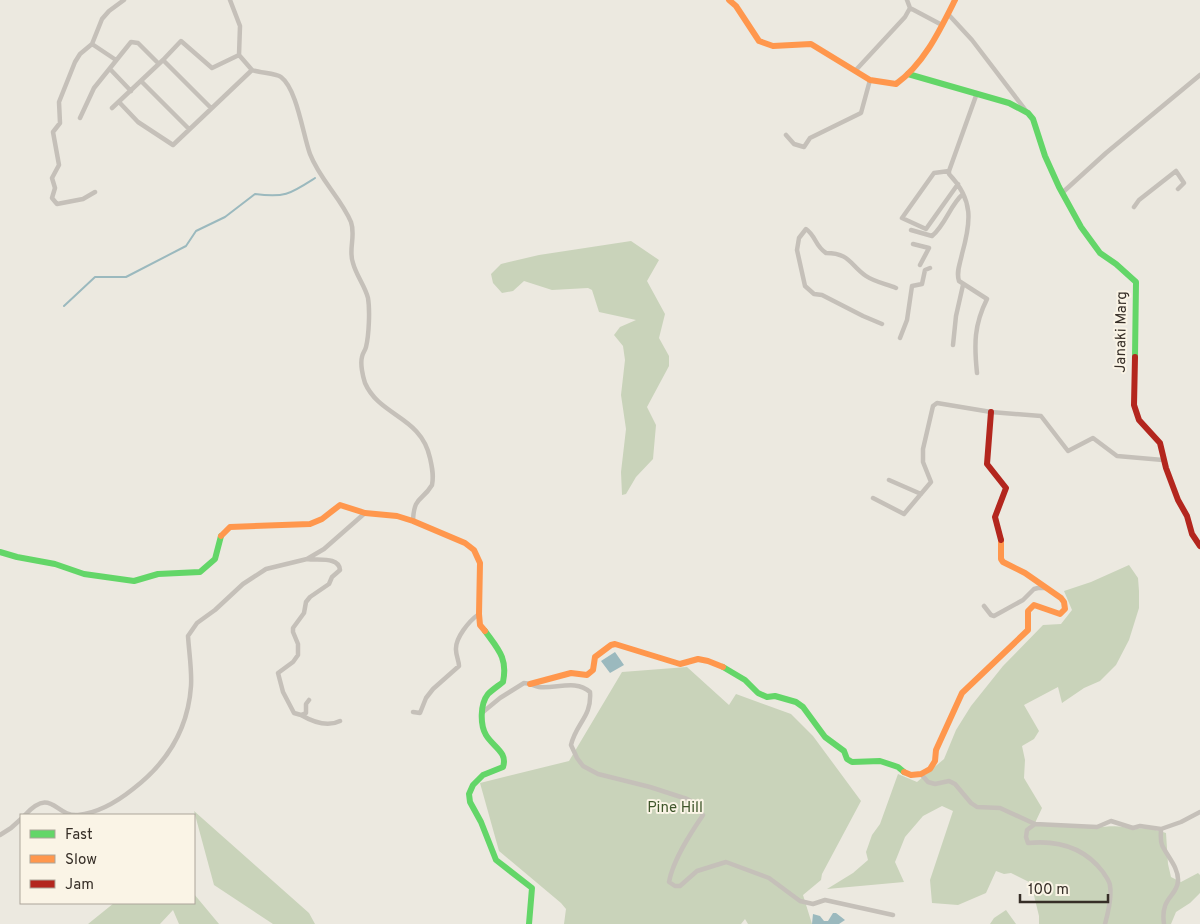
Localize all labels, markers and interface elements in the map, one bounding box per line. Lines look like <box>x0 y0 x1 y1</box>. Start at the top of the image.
street label: Janaki Marg <box>1112 291 1132 373</box>
park label: Pine Hill <box>647 799 703 818</box>
legend <box>20 814 195 904</box>
text: Fast <box>65 826 93 845</box>
text: Slow <box>65 851 97 870</box>
scale bar <box>1020 872 1108 904</box>
text: Jam <box>65 876 94 895</box>
text: 100 m <box>1028 881 1069 900</box>

